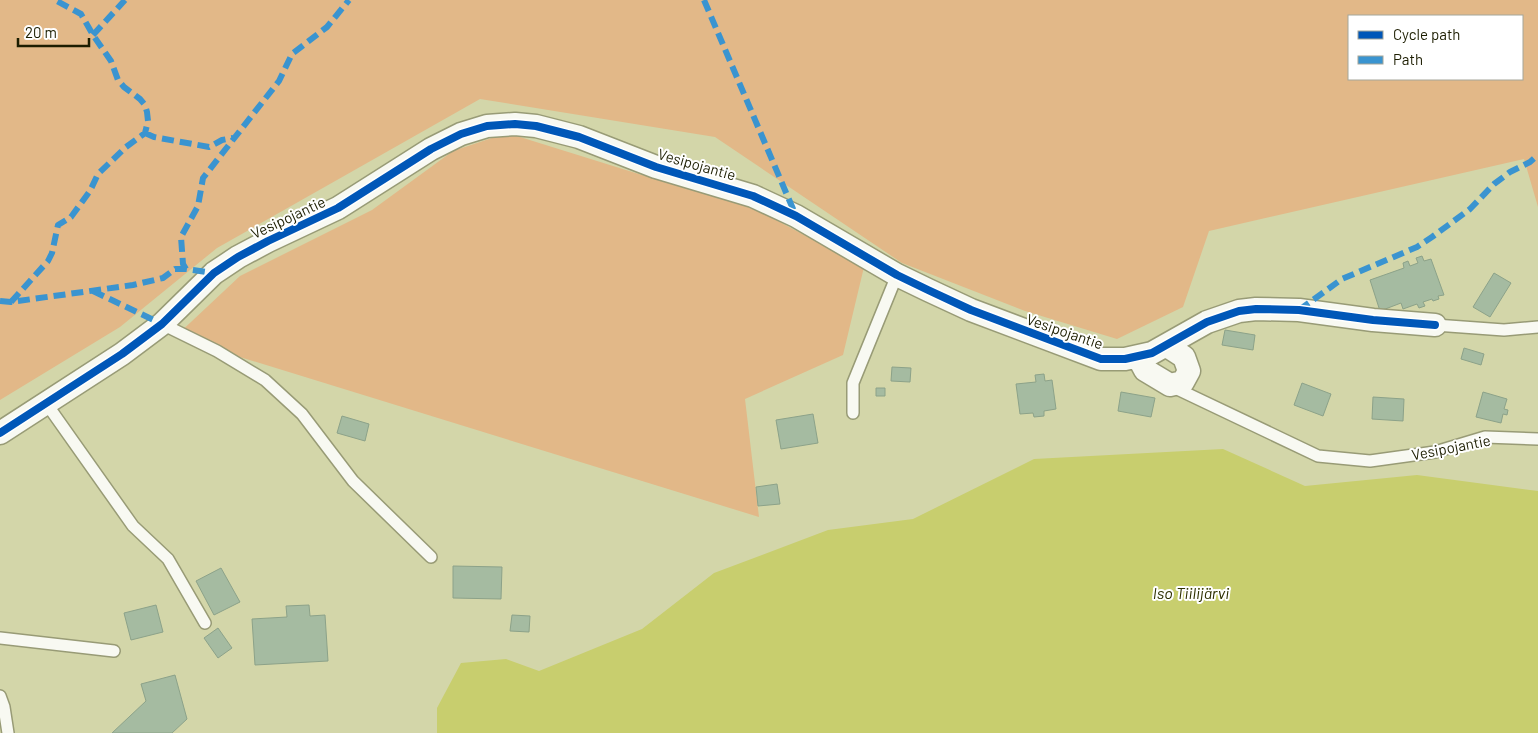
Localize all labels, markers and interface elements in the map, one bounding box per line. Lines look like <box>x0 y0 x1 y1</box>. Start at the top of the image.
scale bar <box>18 15 89 47</box>
legend <box>1348 15 1523 80</box>
text: 20 m <box>25 23 57 41</box>
text: Cycle path <box>1393 25 1460 43</box>
text: Path <box>1393 50 1423 68</box>
street label: Vesipojantie <box>656 144 738 184</box>
street label: Vesipojantie <box>248 192 328 242</box>
street label: Vesipojantie <box>1024 309 1106 353</box>
street label: Vesipojantie <box>1410 431 1492 463</box>
water label: Iso Tiilijärvi <box>1153 583 1229 602</box>

